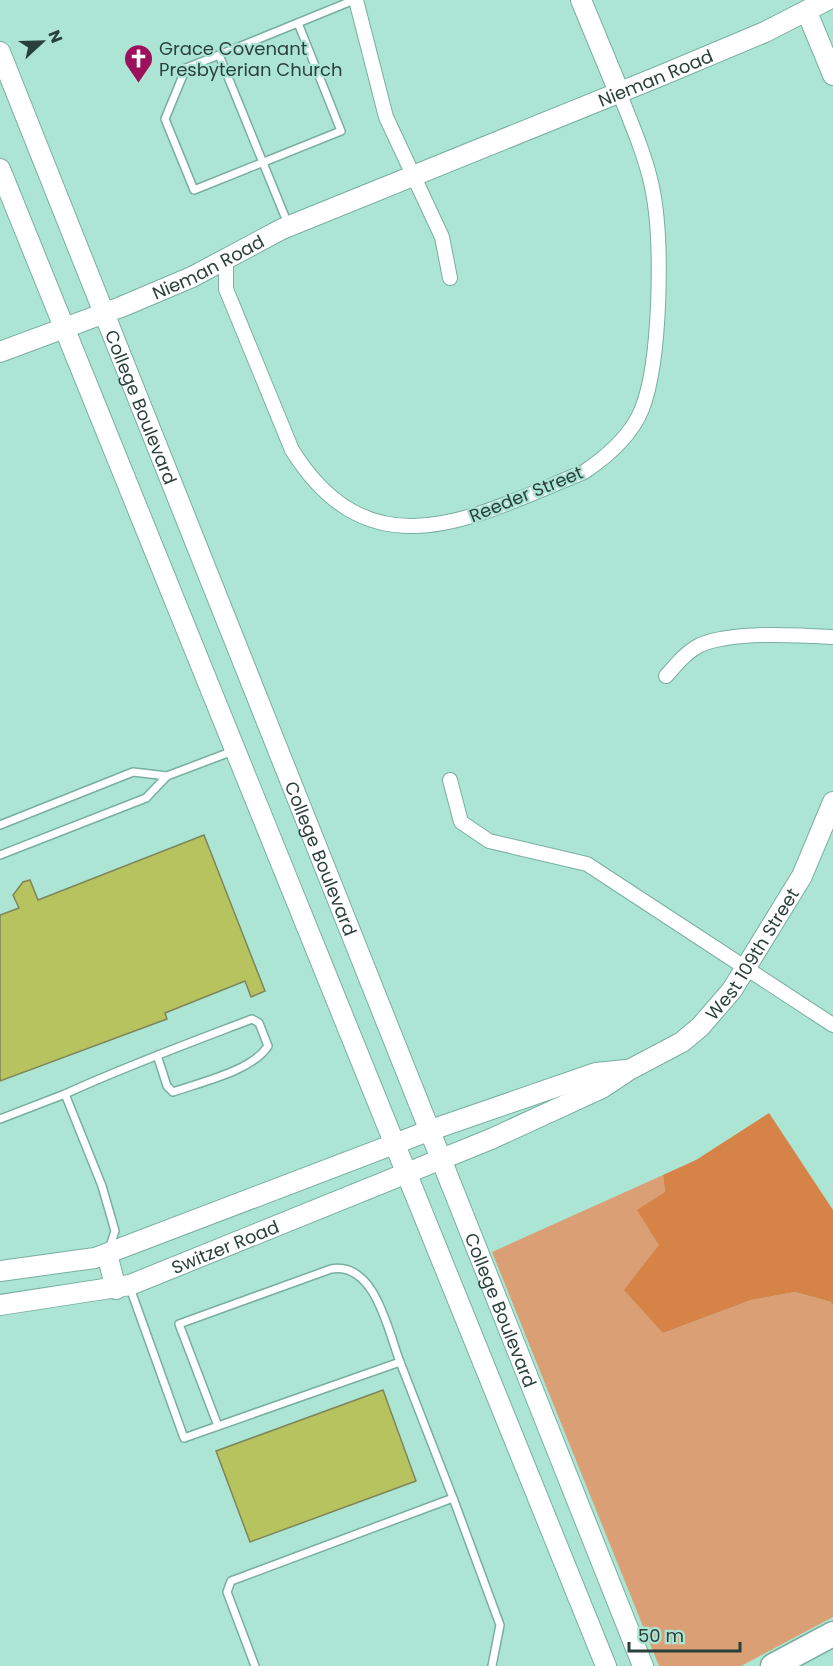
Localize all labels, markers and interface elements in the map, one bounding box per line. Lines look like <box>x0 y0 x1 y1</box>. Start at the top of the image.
north arrow <box>12 12 72 72</box>
text: N <box>43 27 68 46</box>
place label: Grace Covenant Presbyterian Church <box>159 36 342 82</box>
church icon: Grace Covenant Presbyterian Church <box>122 42 154 84</box>
street label: Nieman Road <box>594 43 717 112</box>
street label: Nieman Road <box>148 228 268 305</box>
street label: College Boulevard <box>99 326 183 488</box>
street label: Reeder Street <box>465 460 587 528</box>
street label: College Boulevard <box>279 777 363 939</box>
street label: West 109th Street <box>699 883 804 1025</box>
street label: Switzer Road <box>167 1214 283 1280</box>
street label: College Boulevard <box>459 1229 543 1391</box>
scale bar <box>629 1615 740 1653</box>
text: 50 m <box>638 1623 684 1648</box>

